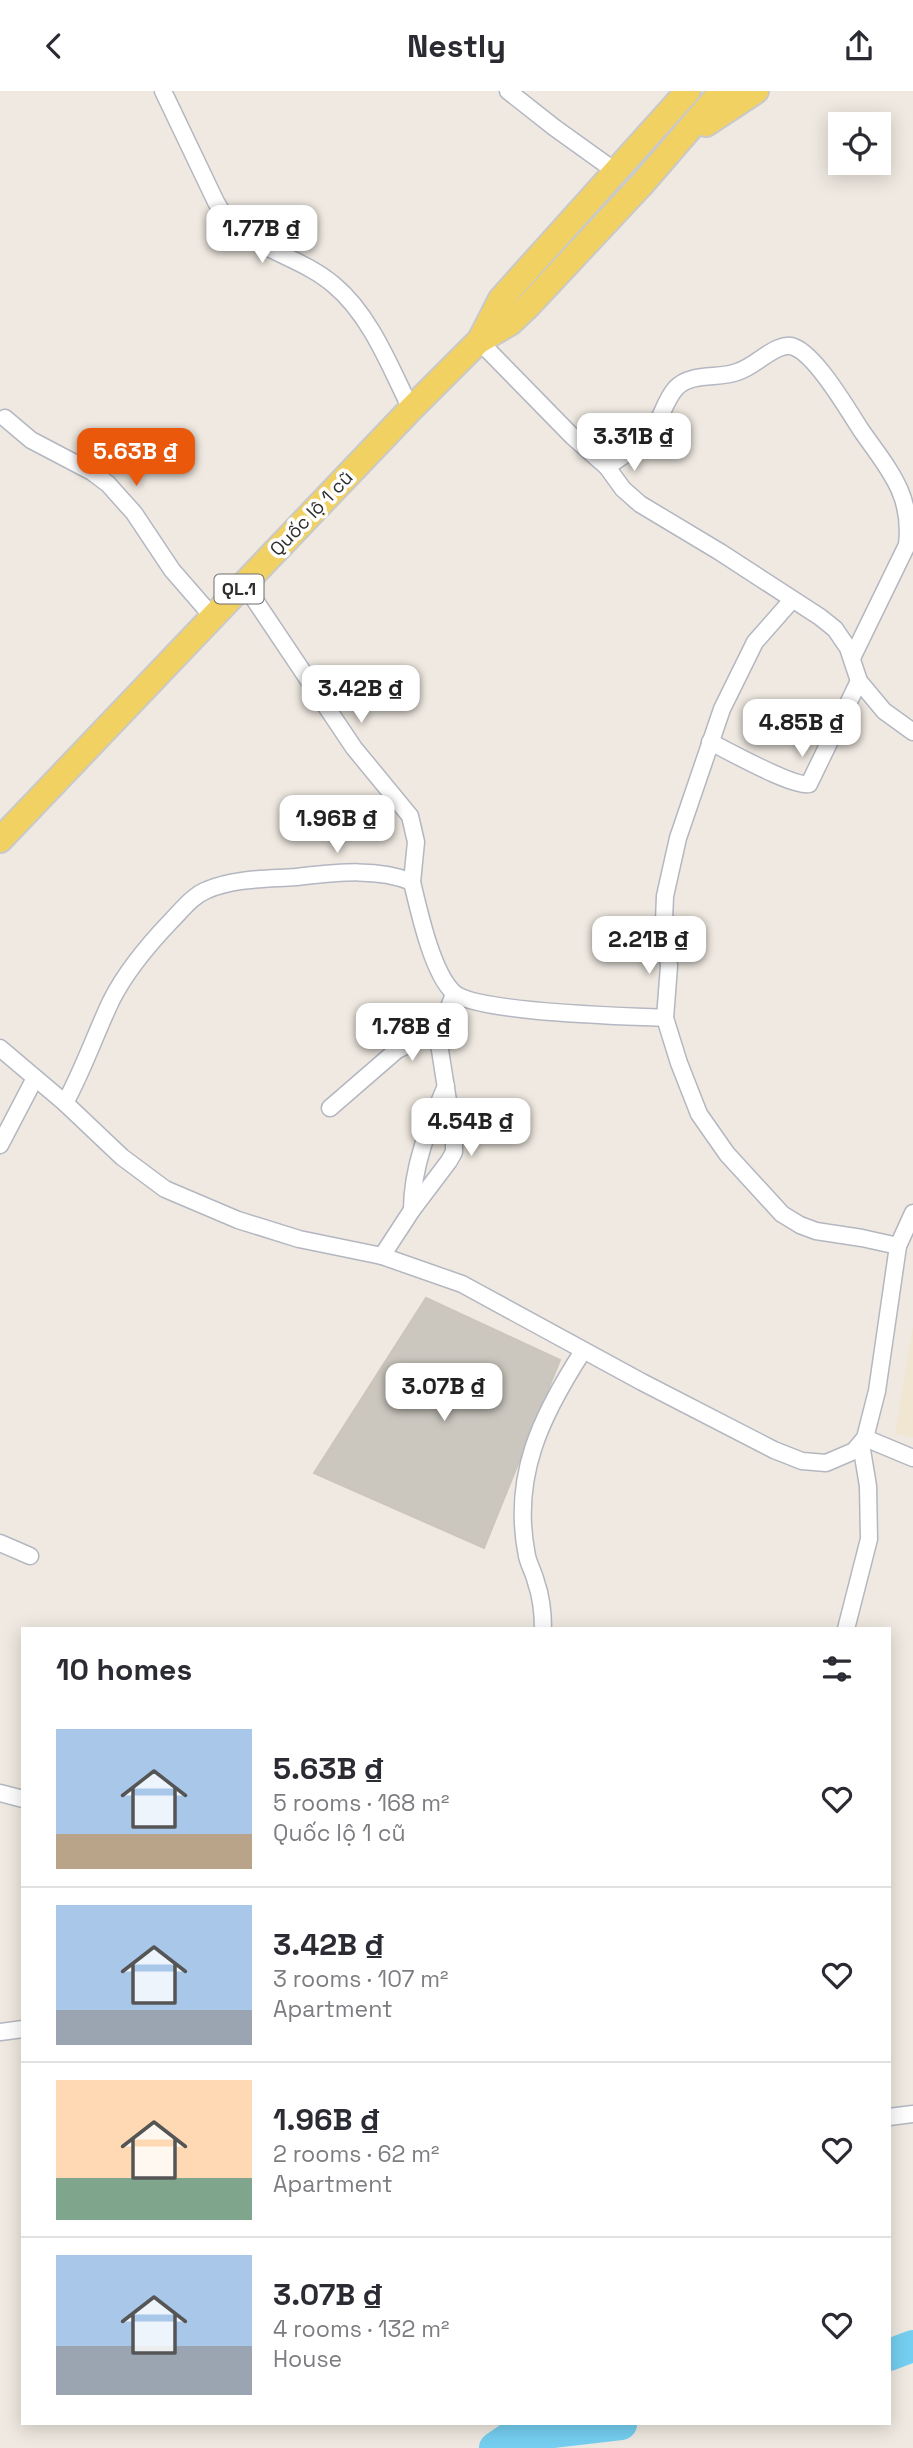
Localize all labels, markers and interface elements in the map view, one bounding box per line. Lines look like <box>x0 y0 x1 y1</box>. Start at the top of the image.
text: Nestly <box>407 26 506 66</box>
icon: back <box>35 27 73 65</box>
icon: share <box>840 27 878 65</box>
map controls <box>828 112 891 175</box>
button: locate <box>828 112 891 175</box>
pin: 1.77B ₫ <box>197 205 327 265</box>
text: 1.77B ₫ <box>222 213 302 243</box>
pin: 3.31B ₫ <box>569 413 699 473</box>
text: 3.31B ₫ <box>593 421 675 451</box>
pin: 5.63B ₫ <box>71 429 201 488</box>
text: 5.63B ₫ <box>93 436 179 466</box>
street label: Quốc lộ 1 cũ <box>264 465 358 561</box>
road number: QL.1 <box>215 575 264 603</box>
pin: 3.42B ₫ <box>296 665 426 725</box>
text: 3.42B ₫ <box>318 673 404 703</box>
pin: 4.85B ₫ <box>737 699 867 759</box>
text: 4.85B ₫ <box>759 707 845 737</box>
pin: 1.96B ₫ <box>272 795 402 855</box>
text: 1.96B ₫ <box>296 803 378 833</box>
pin: 2.21B ₫ <box>584 917 714 976</box>
text: 2.21B ₫ <box>608 924 690 954</box>
pin: 1.78B ₫ <box>347 1003 477 1063</box>
text: 1.78B ₫ <box>372 1011 452 1041</box>
pin: 4.54B ₫ <box>406 1098 536 1158</box>
text: 4.54B ₫ <box>427 1106 515 1136</box>
pin: 3.07B ₫ <box>379 1363 509 1423</box>
text: 3.07B ₫ <box>401 1371 487 1401</box>
text: 10 homes <box>56 1650 192 1689</box>
icon: filters <box>818 1650 856 1688</box>
text: 5.63B ₫ <box>273 1749 385 1788</box>
icon: home <box>112 1757 196 1841</box>
icon: heart <box>818 1780 856 1818</box>
text: 5 rooms · 168 m² <box>273 1788 450 1818</box>
text: Quốc lộ 1 cũ <box>273 1818 405 1848</box>
text: 3.42B ₫ <box>273 1925 386 1964</box>
icon: home <box>112 1933 196 2017</box>
icon: heart <box>818 1956 856 1994</box>
text: 3 rooms · 107 m² <box>273 1964 449 1994</box>
text: Apartment <box>273 1994 393 2024</box>
text: 1.96B ₫ <box>273 2100 381 2139</box>
icon: home <box>112 2108 196 2192</box>
icon: heart <box>818 2131 856 2169</box>
text: 2 rooms · 62 m² <box>273 2139 439 2169</box>
text: Apartment <box>273 2169 393 2199</box>
text: 3.07B ₫ <box>273 2275 384 2314</box>
icon: home <box>112 2283 196 2367</box>
icon: heart <box>818 2306 856 2344</box>
text: 4 rooms · 132 m² <box>273 2314 449 2344</box>
text: House <box>273 2344 342 2374</box>

